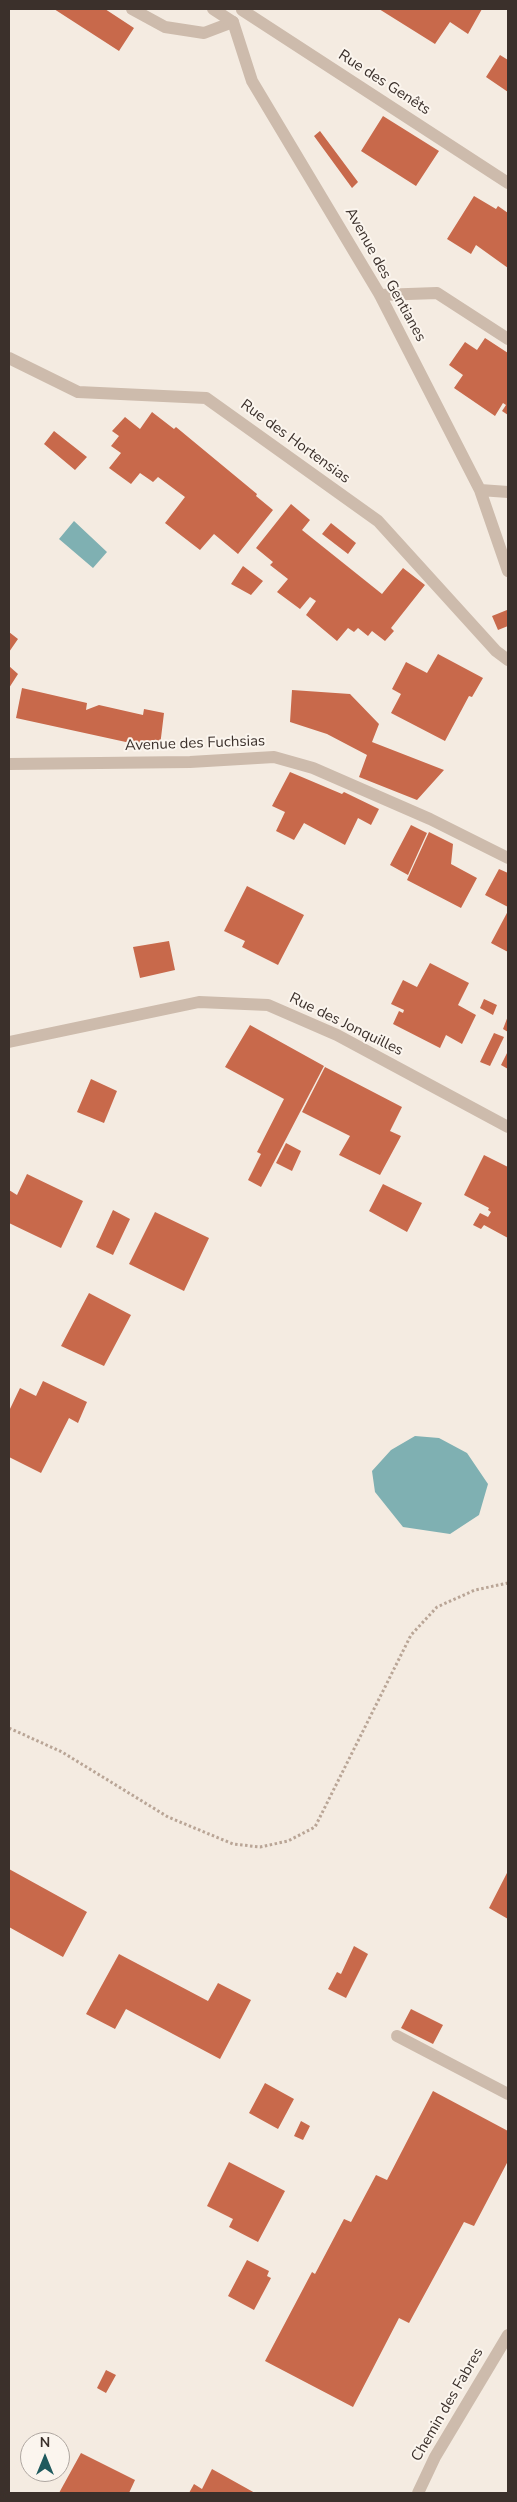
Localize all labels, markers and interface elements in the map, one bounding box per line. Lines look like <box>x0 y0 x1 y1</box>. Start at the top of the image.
street label: Rue des Genêts <box>335 47 433 119</box>
street label: Avenue des Gentianes <box>341 205 429 345</box>
street label: Rue des Hortensias <box>237 396 353 488</box>
street label: Avenue des Fuchsias <box>124 733 266 755</box>
street label: Rue des Jonquilles <box>286 990 406 1060</box>
street label: Chemin des Fabres <box>408 2345 488 2465</box>
north arrow <box>20 2432 70 2482</box>
text: N <box>40 2433 50 2452</box>

